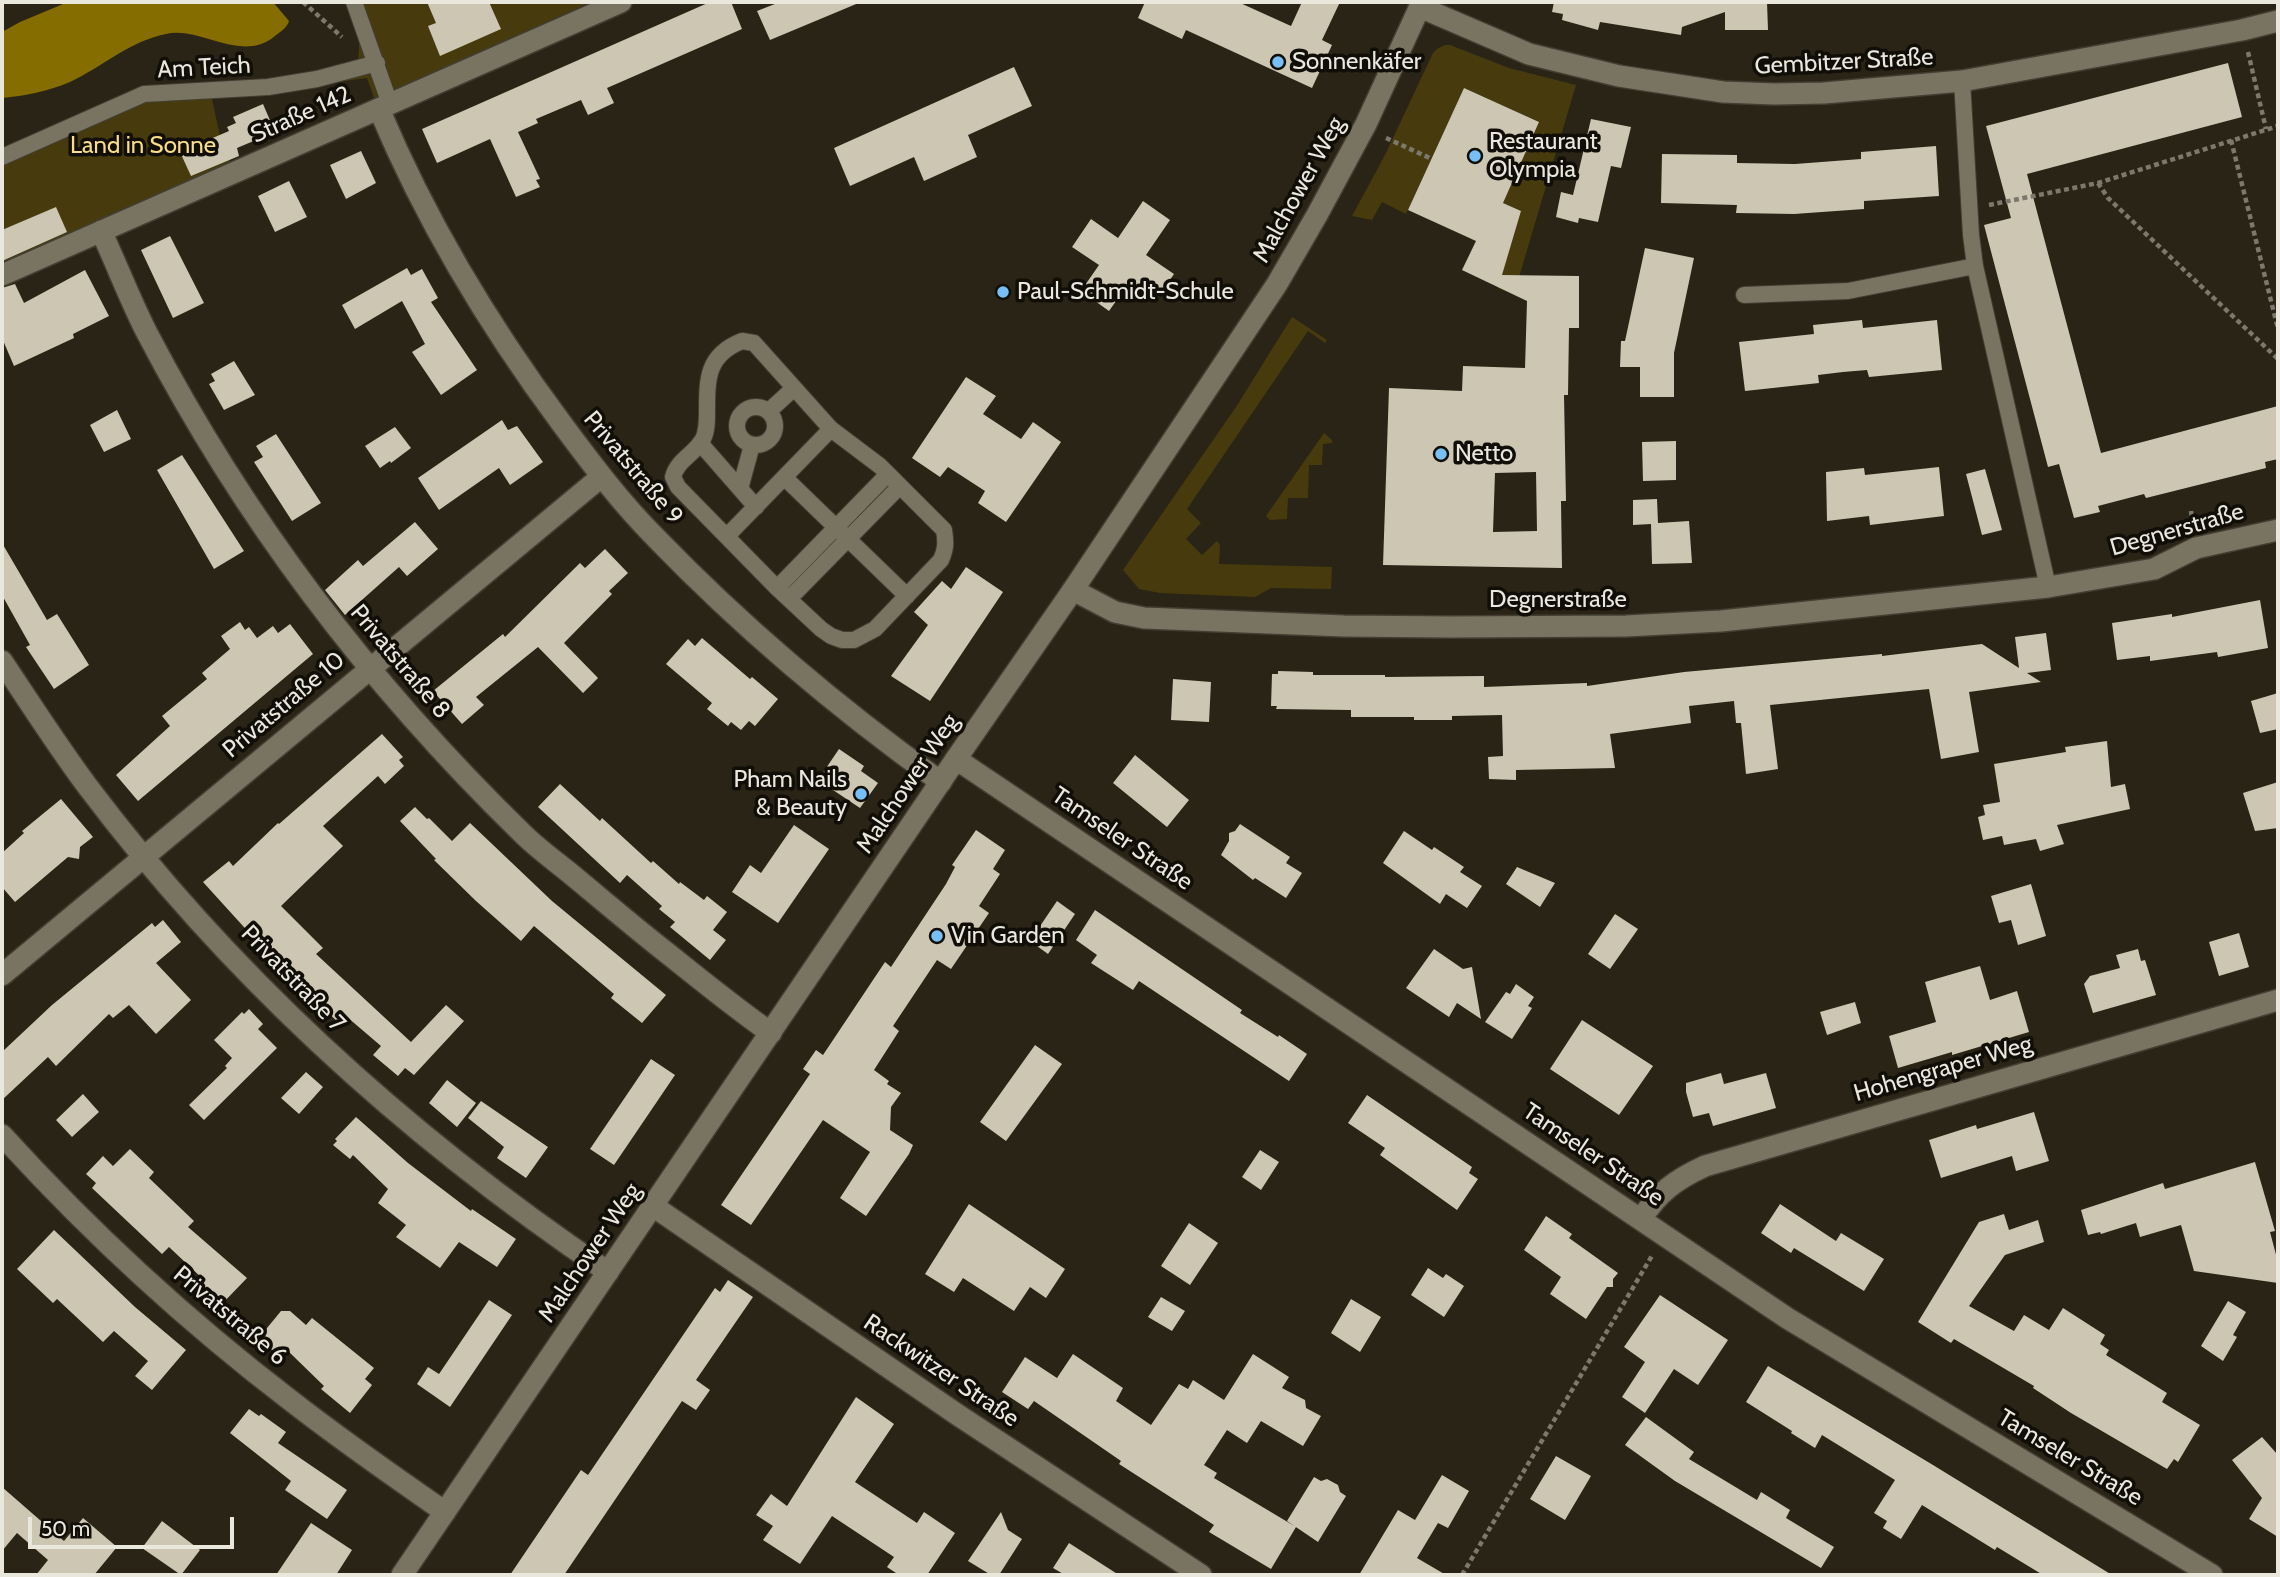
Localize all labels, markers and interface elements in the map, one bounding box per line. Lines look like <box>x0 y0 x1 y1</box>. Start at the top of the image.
street label: Gembitzer Straße <box>1754 43 1934 81</box>
place label: Sonnenkäfer <box>1292 48 1421 76</box>
street label: Am Teich <box>157 51 251 85</box>
marker: Sonnenkäfer <box>1270 54 1286 70</box>
street label: Straße 142 <box>247 80 355 150</box>
street label: Malchower Weg <box>1247 112 1351 268</box>
place label: Restaurant Olympia <box>1489 128 1598 184</box>
park label: Land in Sonne <box>70 132 216 160</box>
marker: Restaurant Olympia <box>1467 148 1483 164</box>
place label: Paul-Schmidt-Schule <box>1017 278 1234 306</box>
marker: Paul-Schmidt-Schule <box>995 284 1011 300</box>
street label: Privatstraße 9 <box>577 405 689 531</box>
place label: Netto <box>1455 440 1513 468</box>
marker: Netto <box>1433 446 1449 462</box>
street label: Degnerstraße <box>2107 497 2247 563</box>
street label: Degnerstraße <box>1489 586 1627 614</box>
street label: Privatstraße 8 <box>344 599 456 725</box>
street label: Privatstraße 10 <box>217 646 351 764</box>
street label: Malchower Weg <box>851 709 965 859</box>
place label: Pham Nails & Beauty <box>734 766 847 822</box>
street label: Tamseler Straße <box>1046 781 1198 897</box>
marker: Pham Nails & Beauty <box>853 786 869 802</box>
street label: Privatstraße 7 <box>235 919 351 1039</box>
place label: Vin Garden <box>951 922 1065 950</box>
marker: Vin Garden <box>929 928 945 944</box>
street label: Hohengraper Weg <box>1851 1030 2035 1108</box>
street label: Tamseler Straße <box>1517 1097 1669 1213</box>
street label: Malchower Weg <box>533 1178 647 1328</box>
street label: Privatstraße 6 <box>167 1260 293 1372</box>
street label: Rackwitzer Straße <box>858 1308 1024 1434</box>
street label: Tamseler Straße <box>1992 1404 2148 1512</box>
scale bar <box>32 1504 238 1548</box>
text: 50 m <box>41 1516 90 1541</box>

